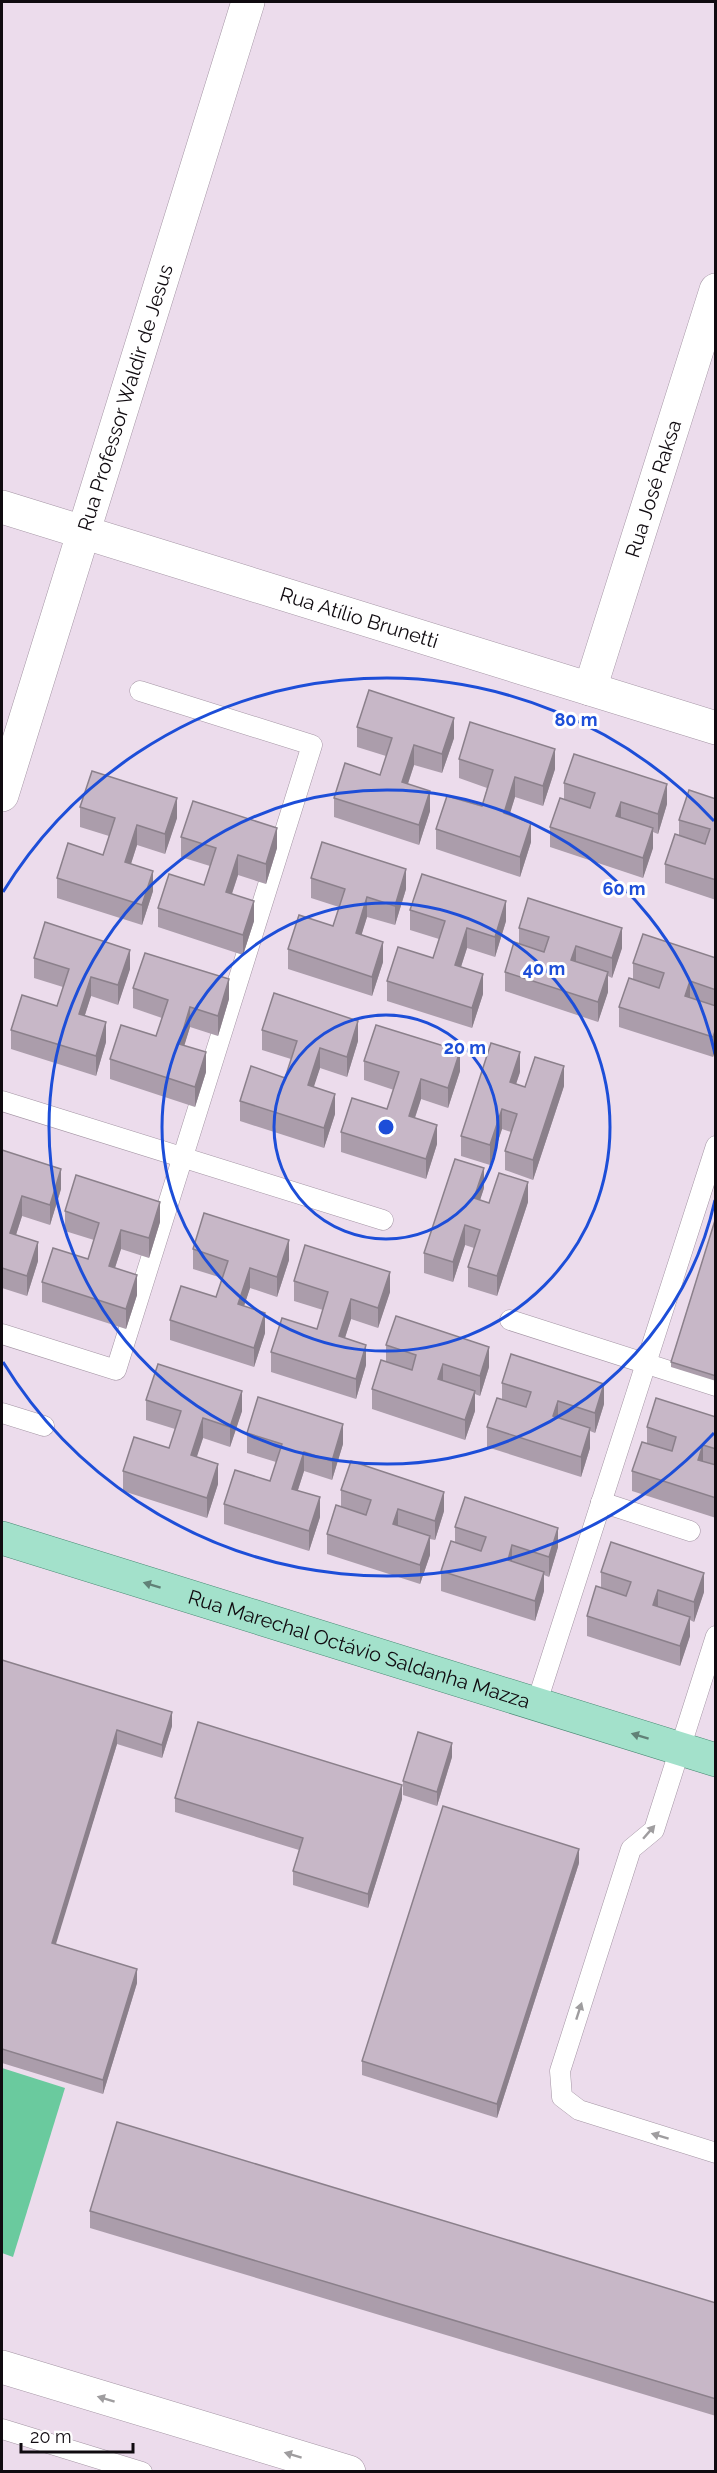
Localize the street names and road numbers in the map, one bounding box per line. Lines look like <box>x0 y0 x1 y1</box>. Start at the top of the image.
street label: Rua Professor Waldir de Jesus <box>73 261 178 534</box>
street label: Rua José Raksa <box>620 417 686 561</box>
street label: Rua Atílio Brunetti <box>277 582 441 653</box>
street label: Rua Marechal Octávio Saldanha Mazza <box>185 1585 533 1713</box>

